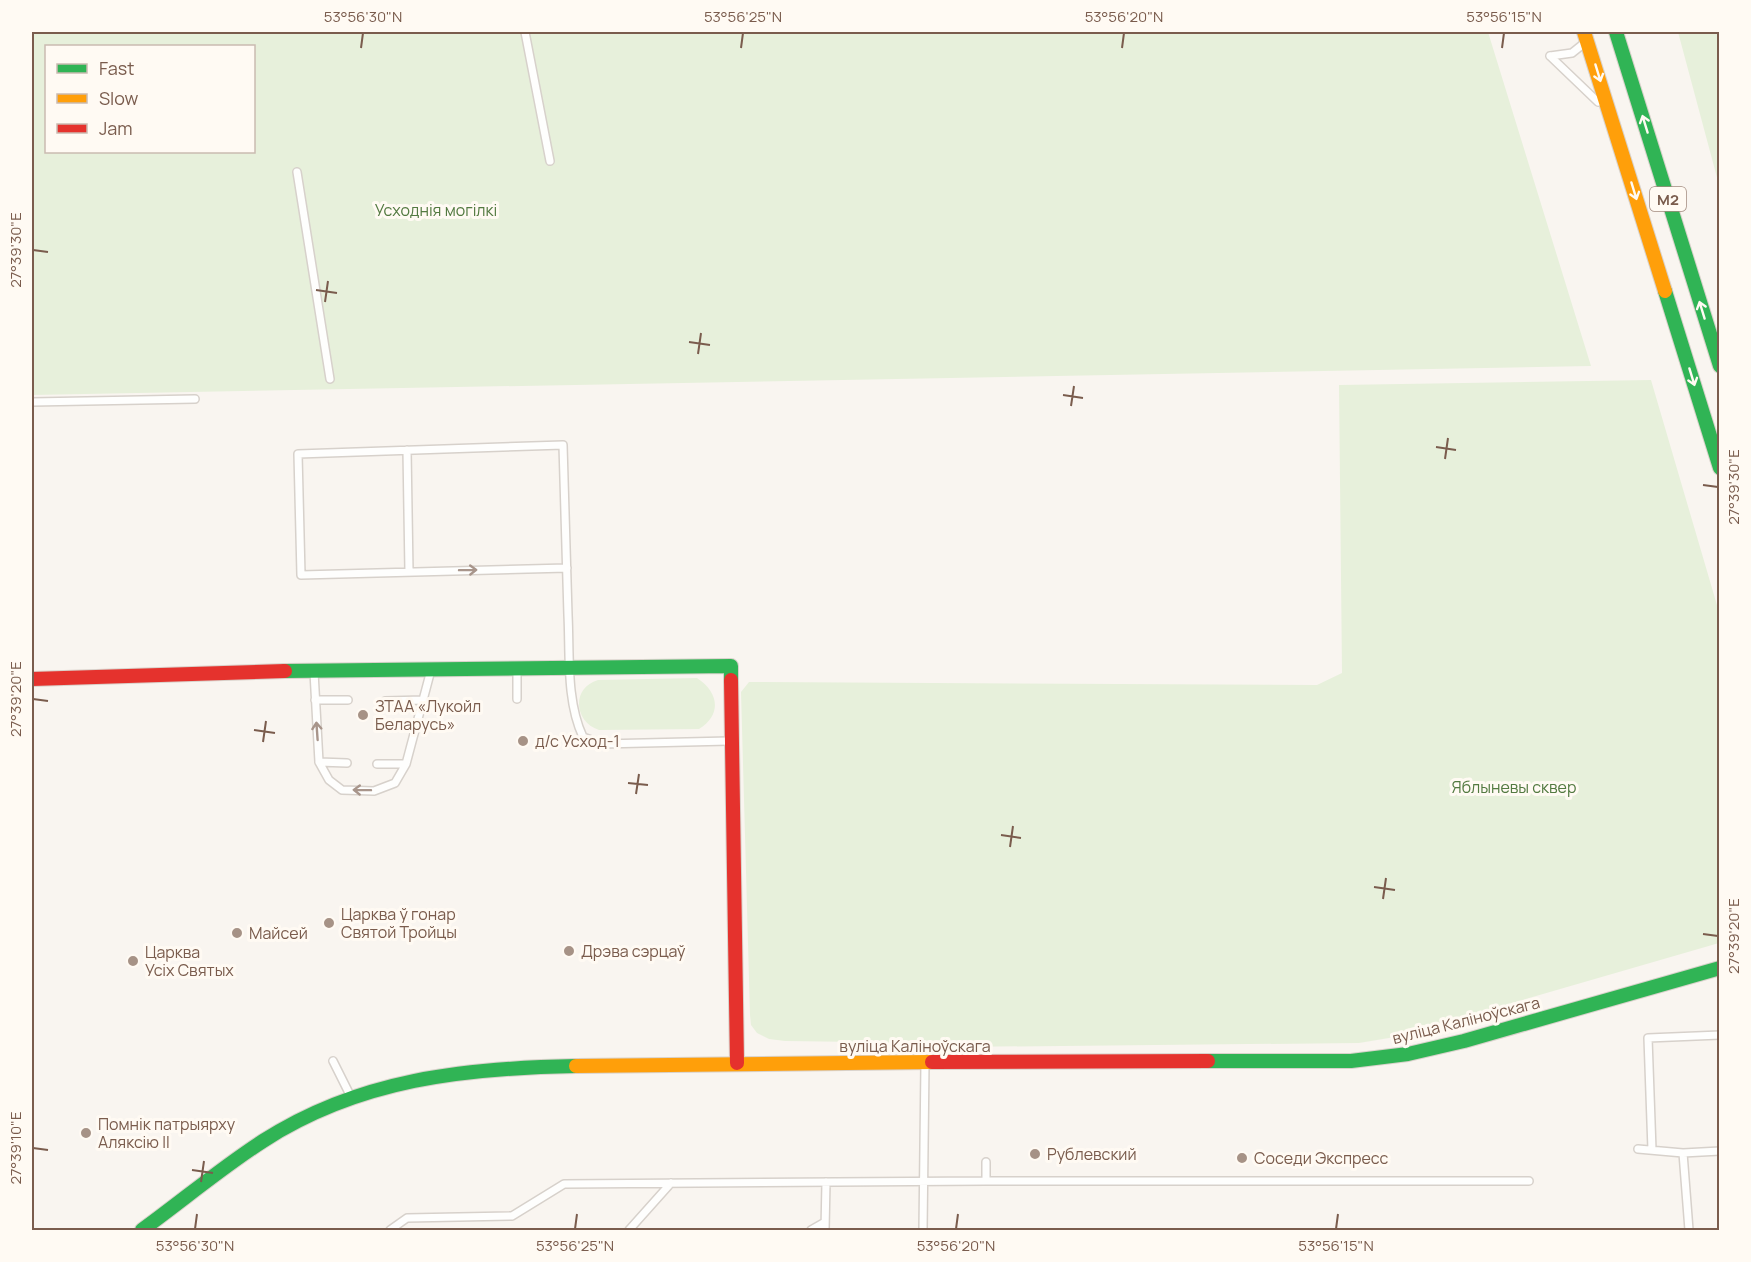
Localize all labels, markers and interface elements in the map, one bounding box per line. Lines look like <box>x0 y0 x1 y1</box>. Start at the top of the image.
text: 53°56'30"N <box>324 6 402 27</box>
text: 53°56'25"N <box>704 6 782 27</box>
text: 53°56'20"N <box>1085 6 1163 27</box>
text: 53°56'15"N <box>1466 6 1542 27</box>
legend <box>45 45 255 153</box>
text: Fast <box>99 56 134 80</box>
one-way arrow <box>1593 63 1604 82</box>
text: Slow <box>99 86 139 110</box>
one-way arrow <box>1638 115 1649 134</box>
text: Jam <box>99 116 133 140</box>
one-way arrow <box>1629 181 1640 200</box>
road number: М2 <box>1650 187 1686 211</box>
park label: Усходнія могілкі <box>375 199 497 221</box>
text: 27°39'30"E <box>5 212 26 288</box>
one-way arrow <box>1696 301 1707 320</box>
one-way arrow <box>1687 367 1698 386</box>
text: 27°39'30"E <box>1723 449 1744 525</box>
one-way arrow <box>457 565 477 576</box>
text: 27°39'20"E <box>5 661 26 737</box>
place label: ЗТАА «Лукойл Беларусь» <box>375 695 481 735</box>
marker: ЗТАА «Лукойл Беларусь» <box>356 708 370 722</box>
one-way arrow <box>312 722 323 742</box>
place label: д/с Усход-1 <box>535 730 620 752</box>
marker: д/с Усход-1 <box>516 734 530 748</box>
park label: Яблыневы сквер <box>1452 776 1576 798</box>
one-way arrow <box>352 784 372 796</box>
text: 27°39'20"E <box>1723 898 1744 974</box>
place label: Царква ў гонар Святой Тройцы <box>341 903 457 943</box>
marker: Царква ў гонар Святой Тройцы <box>322 916 336 930</box>
place label: Майсей <box>249 922 308 944</box>
marker: Майсей <box>230 926 244 940</box>
place label: Дрэва сэрцаў <box>581 940 686 962</box>
place label: Царква Усіх Святых <box>145 941 234 981</box>
marker: Дрэва сэрцаў <box>562 944 576 958</box>
marker: Царква Усіх Святых <box>126 954 140 968</box>
street label: вуліца Каліноўскага <box>1390 991 1542 1049</box>
street label: вуліца Каліноўскага <box>839 1035 991 1057</box>
text: 27°39'10"E <box>5 1111 26 1185</box>
place label: Помнік патрыярху Аляксію II <box>98 1113 236 1153</box>
marker: Помнік патрыярху Аляксію II <box>79 1126 93 1140</box>
place label: Рублевский <box>1047 1143 1137 1165</box>
marker: Рублевский <box>1028 1147 1042 1161</box>
place label: Соседи Экспресс <box>1254 1147 1388 1169</box>
marker: Соседи Экспресс <box>1235 1151 1249 1165</box>
text: 53°56'30"N <box>156 1235 234 1256</box>
text: 53°56'25"N <box>536 1235 614 1256</box>
text: 53°56'20"N <box>917 1235 995 1256</box>
text: 53°56'15"N <box>1298 1235 1374 1256</box>

